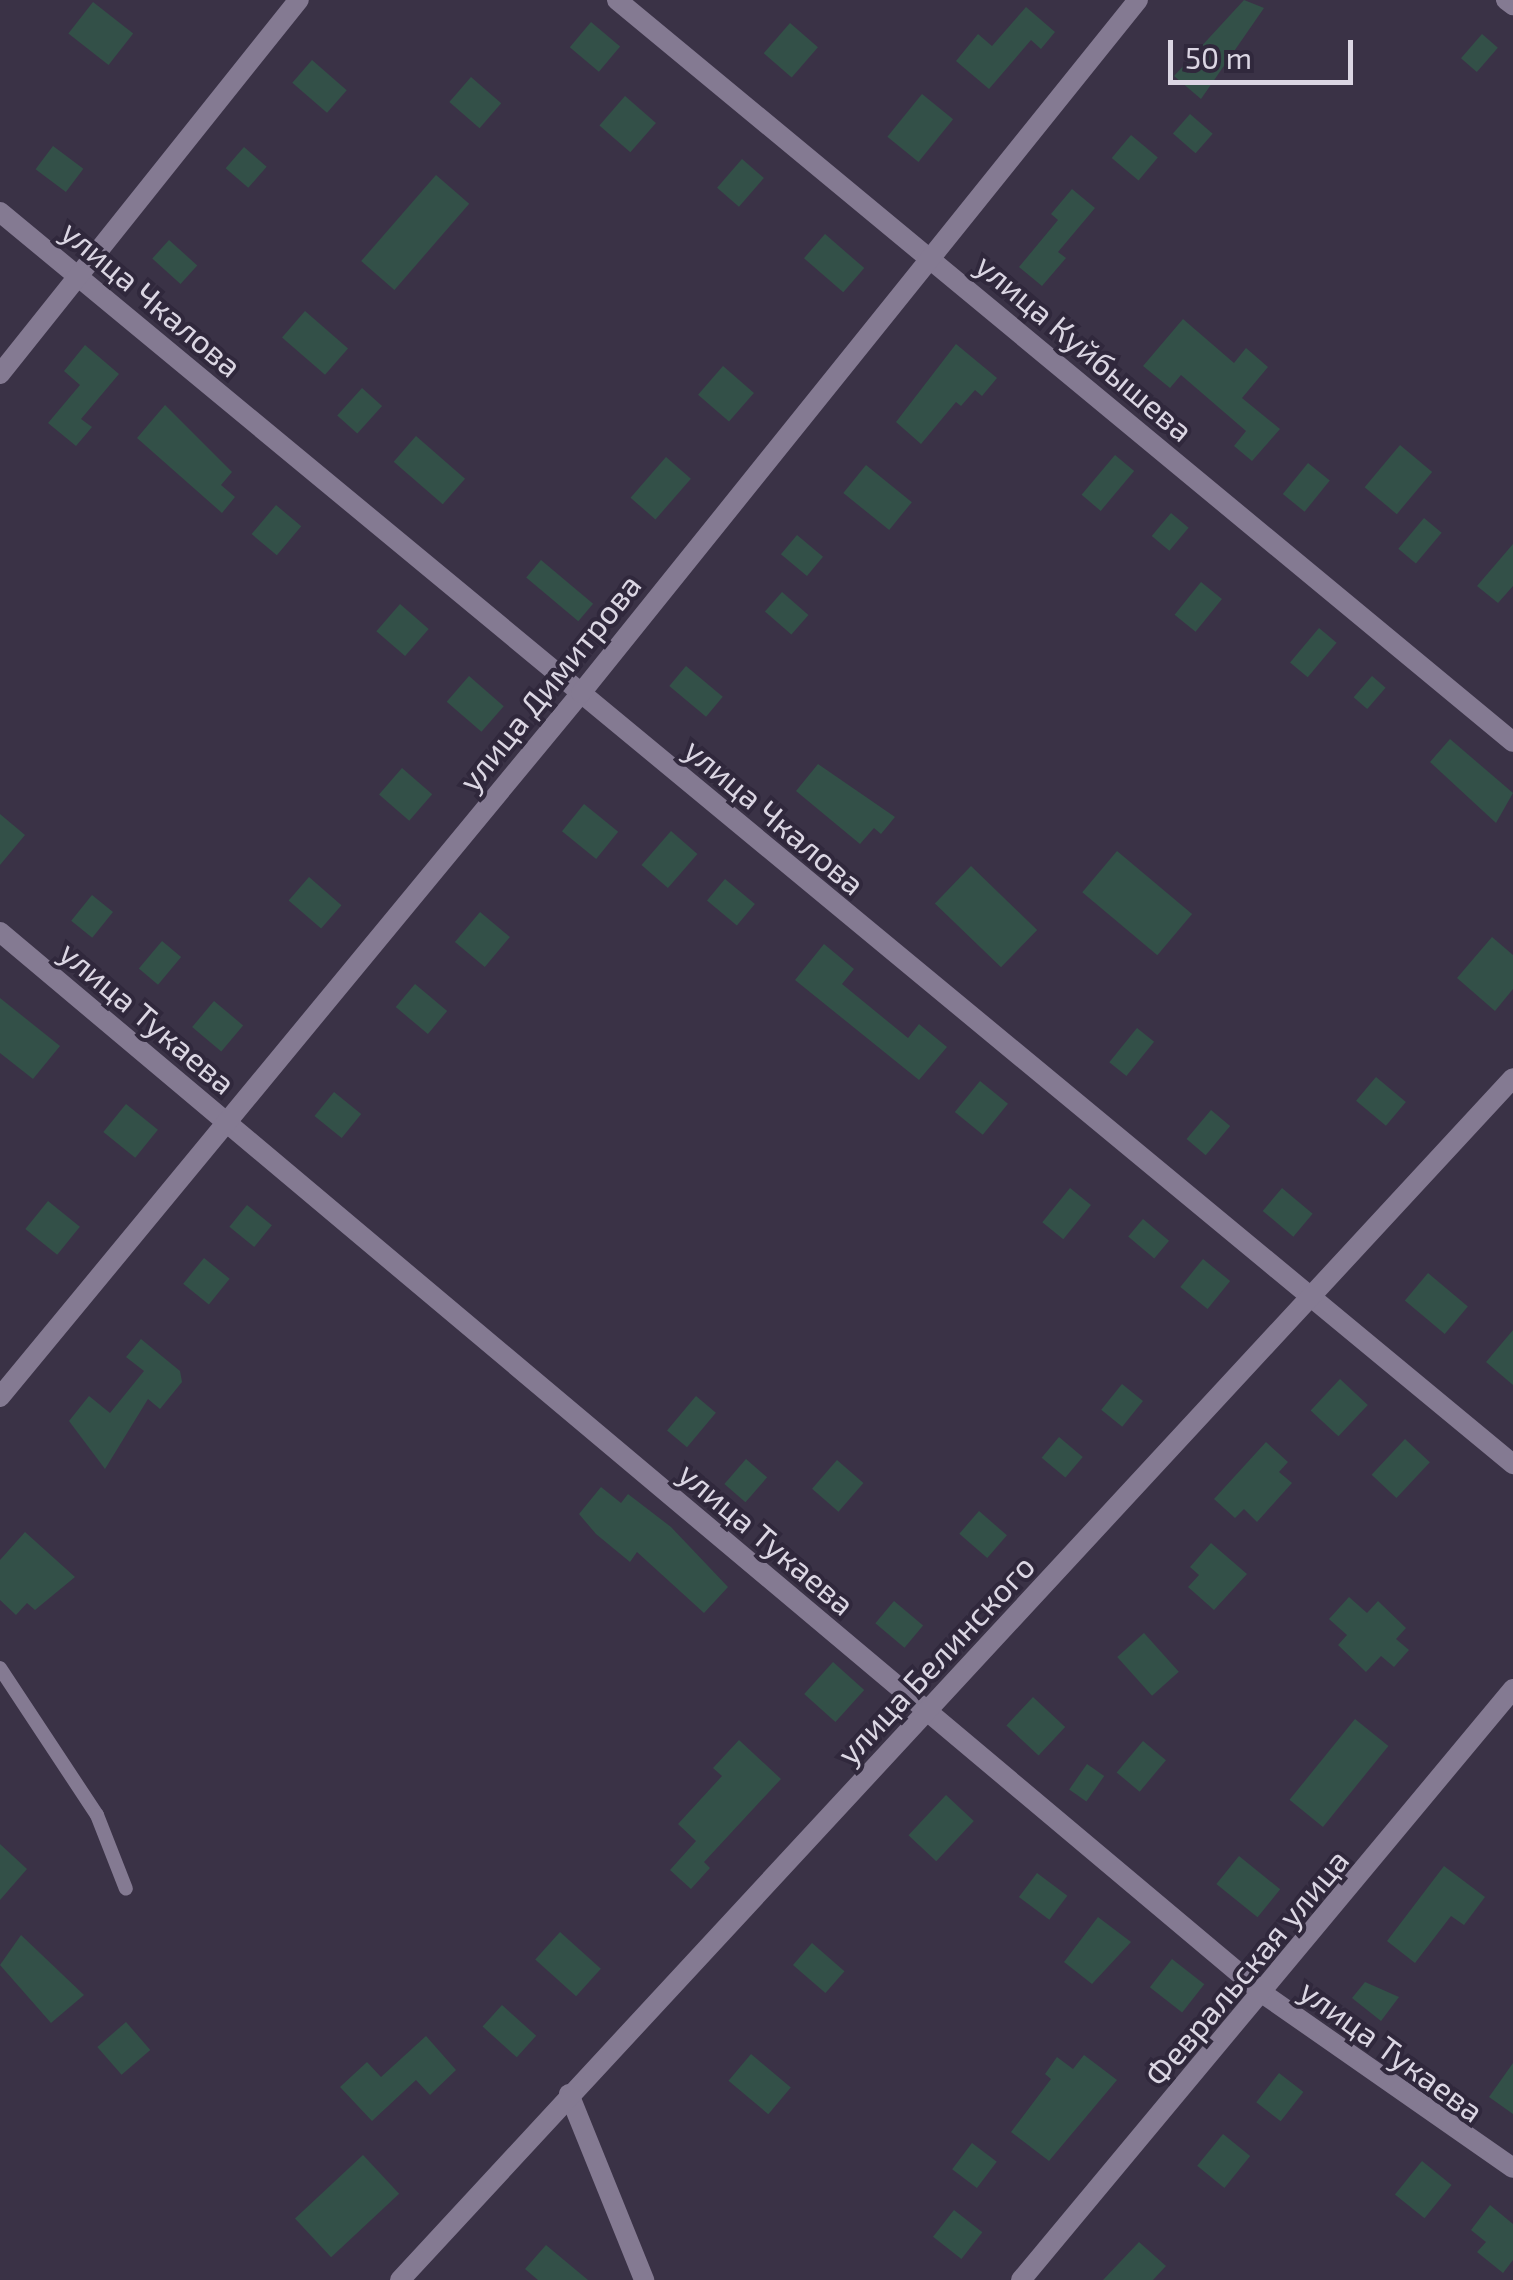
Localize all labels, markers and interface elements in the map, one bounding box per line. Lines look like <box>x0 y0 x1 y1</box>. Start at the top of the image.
scale bar <box>1173 20 1358 82</box>
text: 50 m <box>1185 39 1252 75</box>
street label: улица Чкалова <box>54 212 250 384</box>
street label: улица Куйбышева <box>969 245 1201 449</box>
street label: улица Димитрова <box>450 566 648 798</box>
street label: улица Чкалова <box>677 730 873 902</box>
street label: улица Тукаева <box>52 932 244 1102</box>
street label: улица Тукаева <box>671 1453 863 1623</box>
street label: улица Белинского <box>828 1546 1042 1772</box>
street label: Февральская улица <box>1136 1841 1356 2093</box>
street label: улица Тукаева <box>1293 1971 1491 2129</box>

